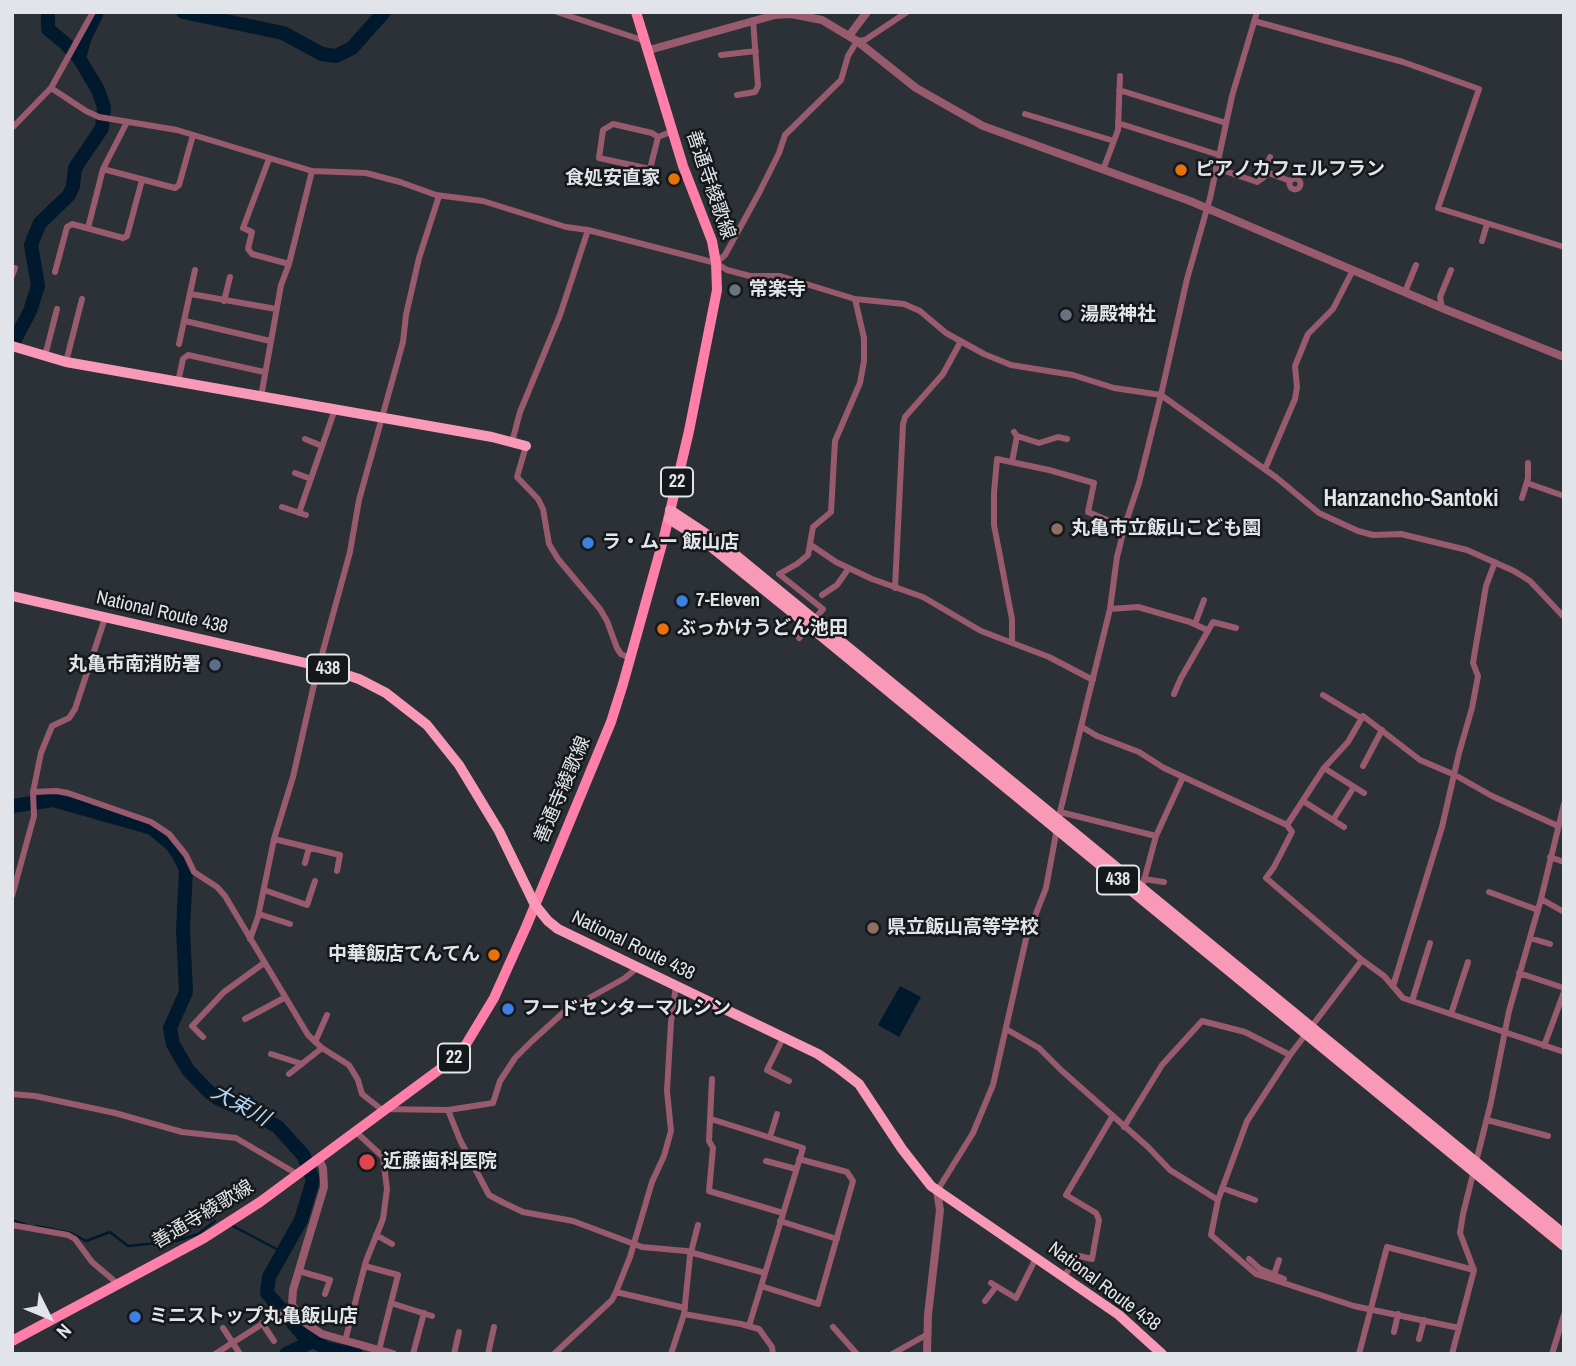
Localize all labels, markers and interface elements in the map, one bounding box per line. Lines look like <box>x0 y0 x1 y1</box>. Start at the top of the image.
street label: 善通寺綾歌線 <box>681 127 739 243</box>
place label: ピアノカフェルフラン <box>1195 159 1385 181</box>
marker: ピアノカフェルフラン <box>1173 162 1189 178</box>
place label: 食処安直家 <box>565 168 660 190</box>
marker: 食処安直家 <box>666 171 682 187</box>
place label: 常楽寺 <box>749 279 806 301</box>
marker: 常楽寺 <box>727 282 743 298</box>
place label: 湯殿神社 <box>1080 304 1156 326</box>
marker: 湯殿神社 <box>1058 307 1074 323</box>
road number: 22 <box>661 468 693 496</box>
district label: Hanzancho-Santoki <box>1323 486 1499 514</box>
place label: 丸亀市立飯山こども園 <box>1071 518 1261 540</box>
marker: 丸亀市立飯山こども園 <box>1049 521 1065 537</box>
place label: ラ・ムー 飯山店 <box>602 532 739 554</box>
marker: ラ・ムー 飯山店 <box>580 535 596 551</box>
street label: National Route 438 <box>94 587 230 639</box>
place label: 7-Eleven <box>696 590 760 612</box>
marker: 7-Eleven <box>674 593 690 609</box>
place label: ぶっかけうどん池田 <box>677 618 848 640</box>
marker: ぶっかけうどん池田 <box>655 621 671 637</box>
place label: 丸亀市南消防署 <box>68 654 201 676</box>
road number: 438 <box>307 654 349 684</box>
marker: 丸亀市南消防署 <box>207 657 223 673</box>
street label: 善通寺綾歌線 <box>530 733 596 847</box>
road number: 438 <box>1097 866 1139 894</box>
street label: National Route 438 <box>568 906 698 986</box>
place label: 県立飯山高等学校 <box>887 917 1039 939</box>
marker: 県立飯山高等学校 <box>865 920 881 936</box>
place label: 中華飯店てんてん <box>328 944 480 966</box>
marker: 中華飯店てんてん <box>486 947 502 963</box>
place label: フードセンターマルシン <box>522 998 731 1020</box>
marker: フードセンターマルシン <box>500 1001 516 1017</box>
road number: 22 <box>438 1044 470 1072</box>
water label: 大束川 <box>206 1080 274 1132</box>
place label: 近藤歯科医院 <box>383 1151 497 1173</box>
marker: 近藤歯科医院 <box>357 1152 377 1172</box>
street label: 善通寺綾歌線 <box>148 1176 258 1254</box>
street label: National Route 438 <box>1044 1237 1164 1337</box>
north arrow <box>14 1282 84 1352</box>
place label: ミニストップ丸亀飯山店 <box>149 1306 358 1328</box>
marker: ミニストップ丸亀飯山店 <box>127 1309 143 1325</box>
text: N <box>51 1318 78 1344</box>

